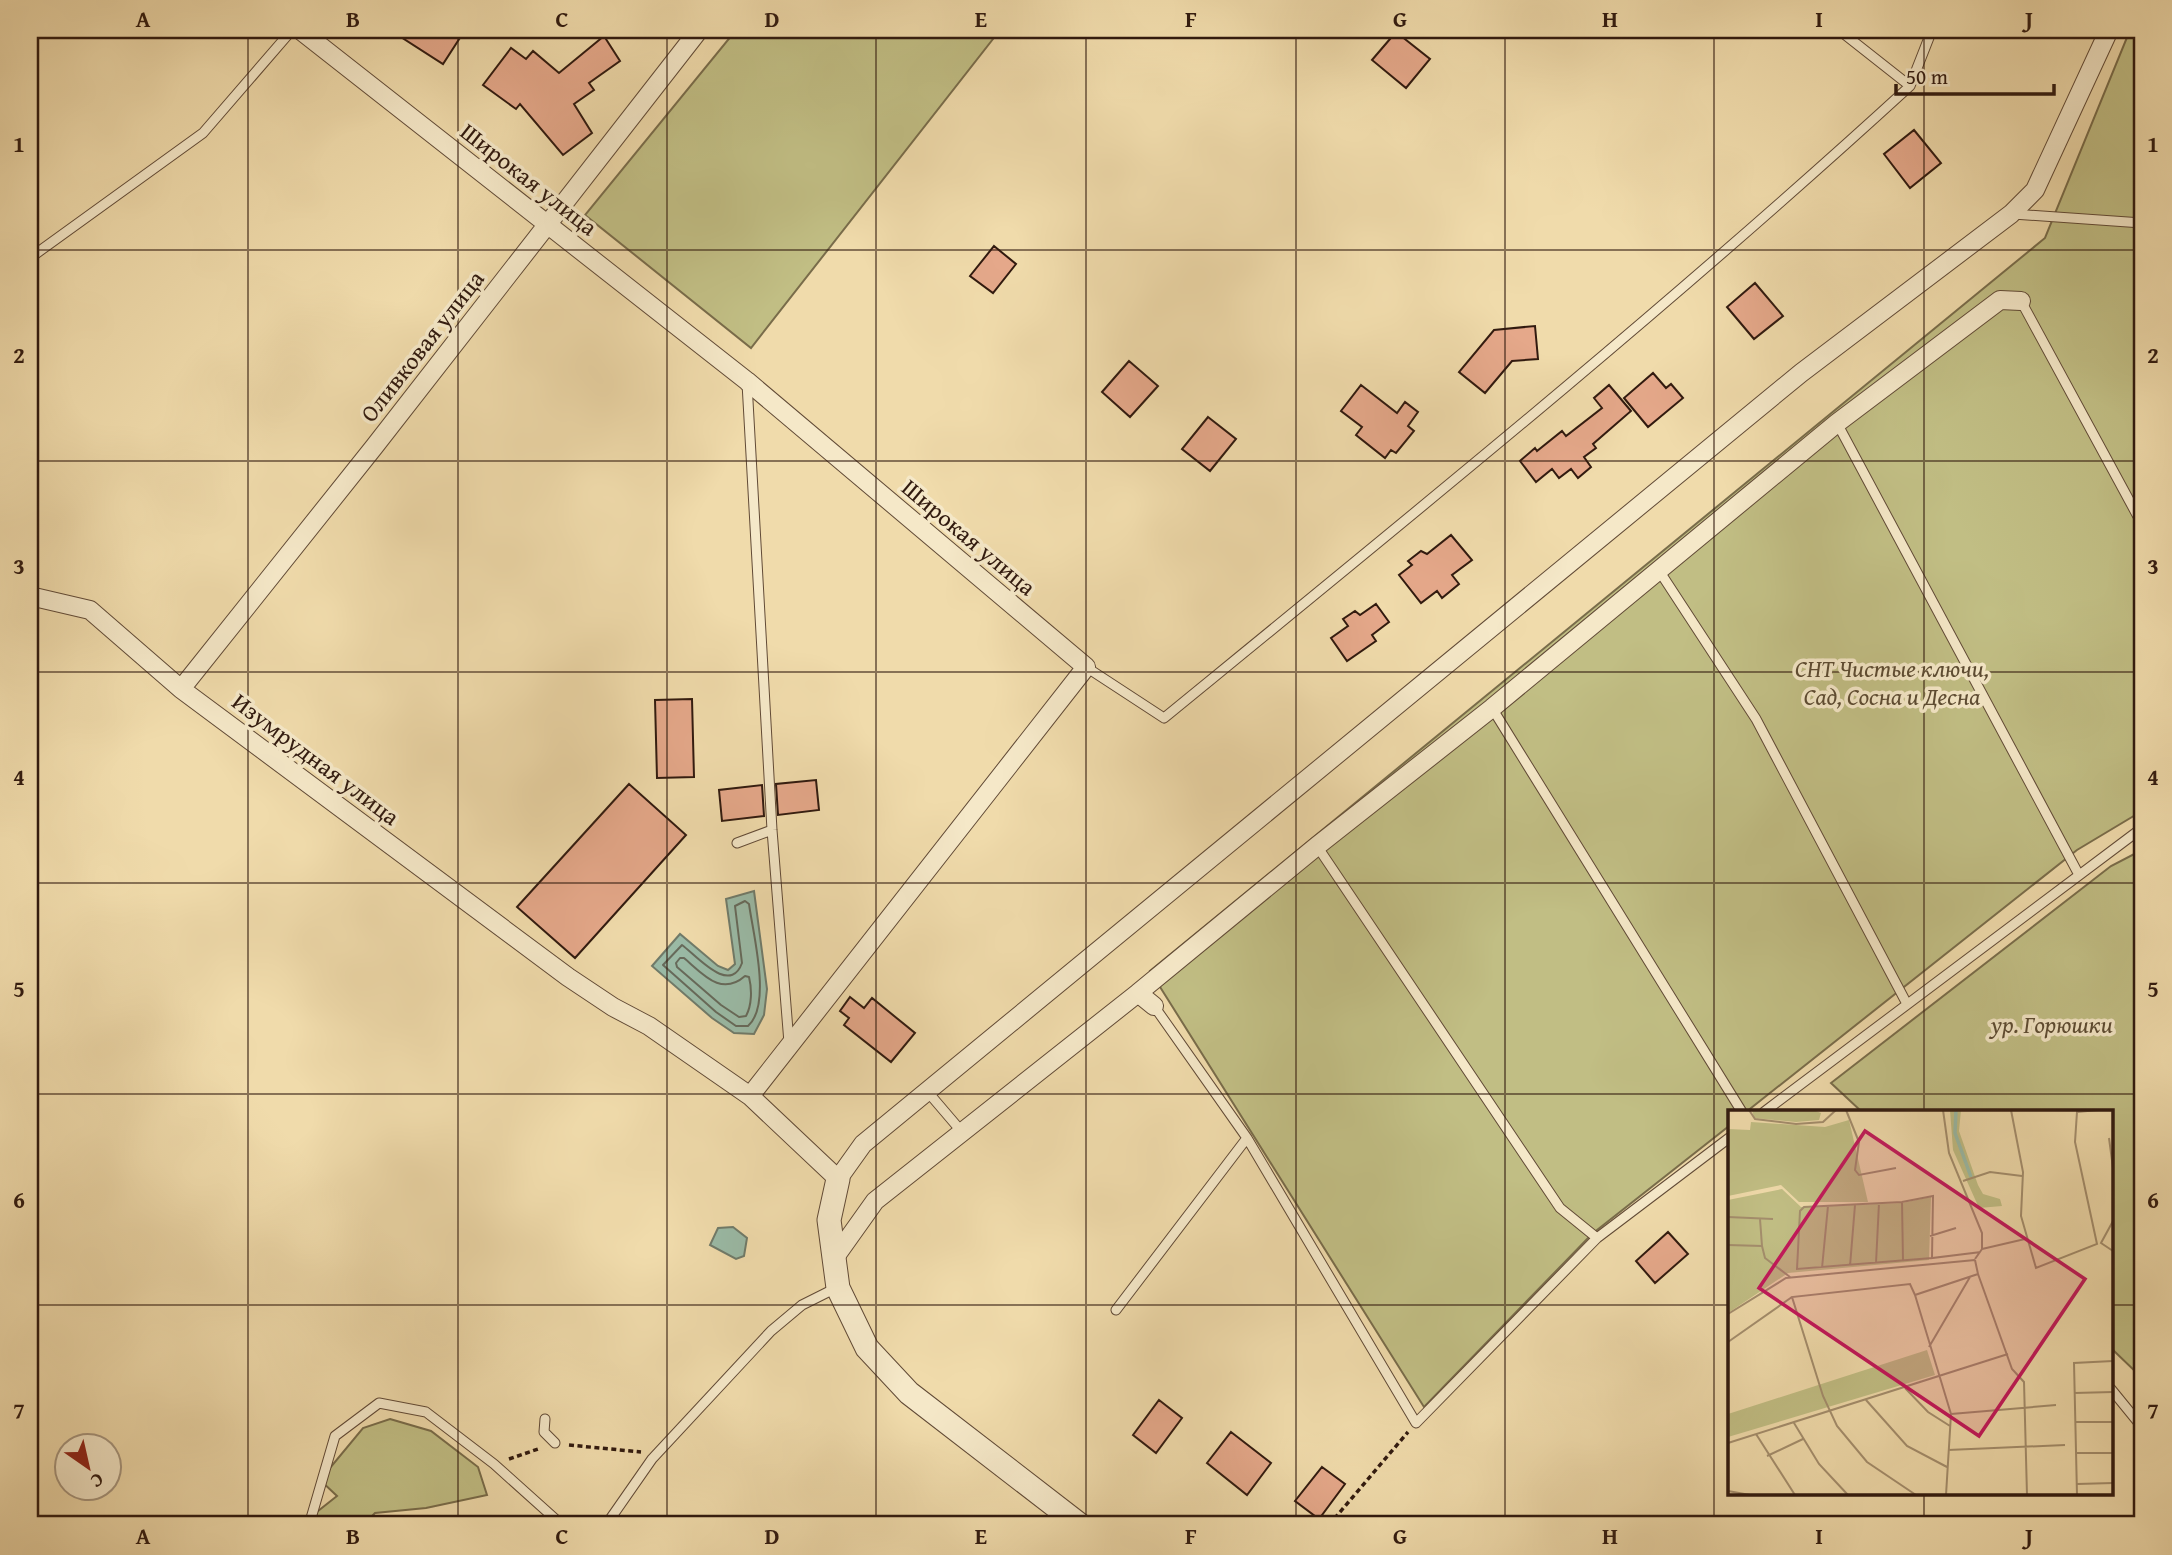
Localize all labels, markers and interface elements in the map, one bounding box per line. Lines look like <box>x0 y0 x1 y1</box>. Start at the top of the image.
text: A <box>136 2 151 35</box>
text: B <box>346 2 360 35</box>
text: C <box>555 2 569 35</box>
text: D <box>765 2 780 35</box>
text: E <box>975 2 987 35</box>
text: F <box>1185 2 1197 35</box>
text: G <box>1393 2 1407 35</box>
text: H <box>1602 2 1618 35</box>
text: I <box>1815 2 1823 35</box>
text: J <box>2021 2 2033 35</box>
scale bar <box>1896 52 2053 96</box>
text: 50 m <box>1906 61 1948 92</box>
street label: Широкая улица <box>453 114 606 244</box>
text: 1 <box>13 127 25 160</box>
text: 1 <box>2147 127 2159 160</box>
street label: Оливковая улица <box>352 262 493 429</box>
text: 2 <box>13 338 25 371</box>
text: 2 <box>2147 338 2159 371</box>
street label: Широкая улица <box>894 470 1044 604</box>
text: 3 <box>13 549 25 582</box>
text: 3 <box>2147 549 2159 582</box>
park label: СНТ Чистые ключи, Сад, Сосна и Десна <box>1795 651 1989 714</box>
street label: Изумрудная улица <box>225 684 408 834</box>
text: 4 <box>13 760 25 793</box>
text: 4 <box>2147 760 2159 793</box>
text: 5 <box>13 972 25 1005</box>
text: 5 <box>2147 972 2159 1005</box>
park label: ур. Горюшки <box>1988 1007 2113 1042</box>
inset map <box>1728 1110 2112 1496</box>
text: 6 <box>13 1183 25 1216</box>
text: 6 <box>2147 1183 2159 1216</box>
text: 7 <box>13 1394 25 1427</box>
text: 7 <box>2147 1394 2159 1427</box>
north arrow <box>52 1432 122 1502</box>
text: С <box>85 1466 110 1496</box>
text: A <box>136 1519 151 1552</box>
text: B <box>346 1519 360 1552</box>
text: C <box>555 1519 569 1552</box>
text: D <box>765 1519 780 1552</box>
text: E <box>975 1519 987 1552</box>
text: F <box>1185 1519 1197 1552</box>
text: G <box>1393 1519 1407 1552</box>
text: H <box>1602 1519 1618 1552</box>
text: I <box>1815 1519 1823 1552</box>
text: J <box>2021 1519 2033 1552</box>

